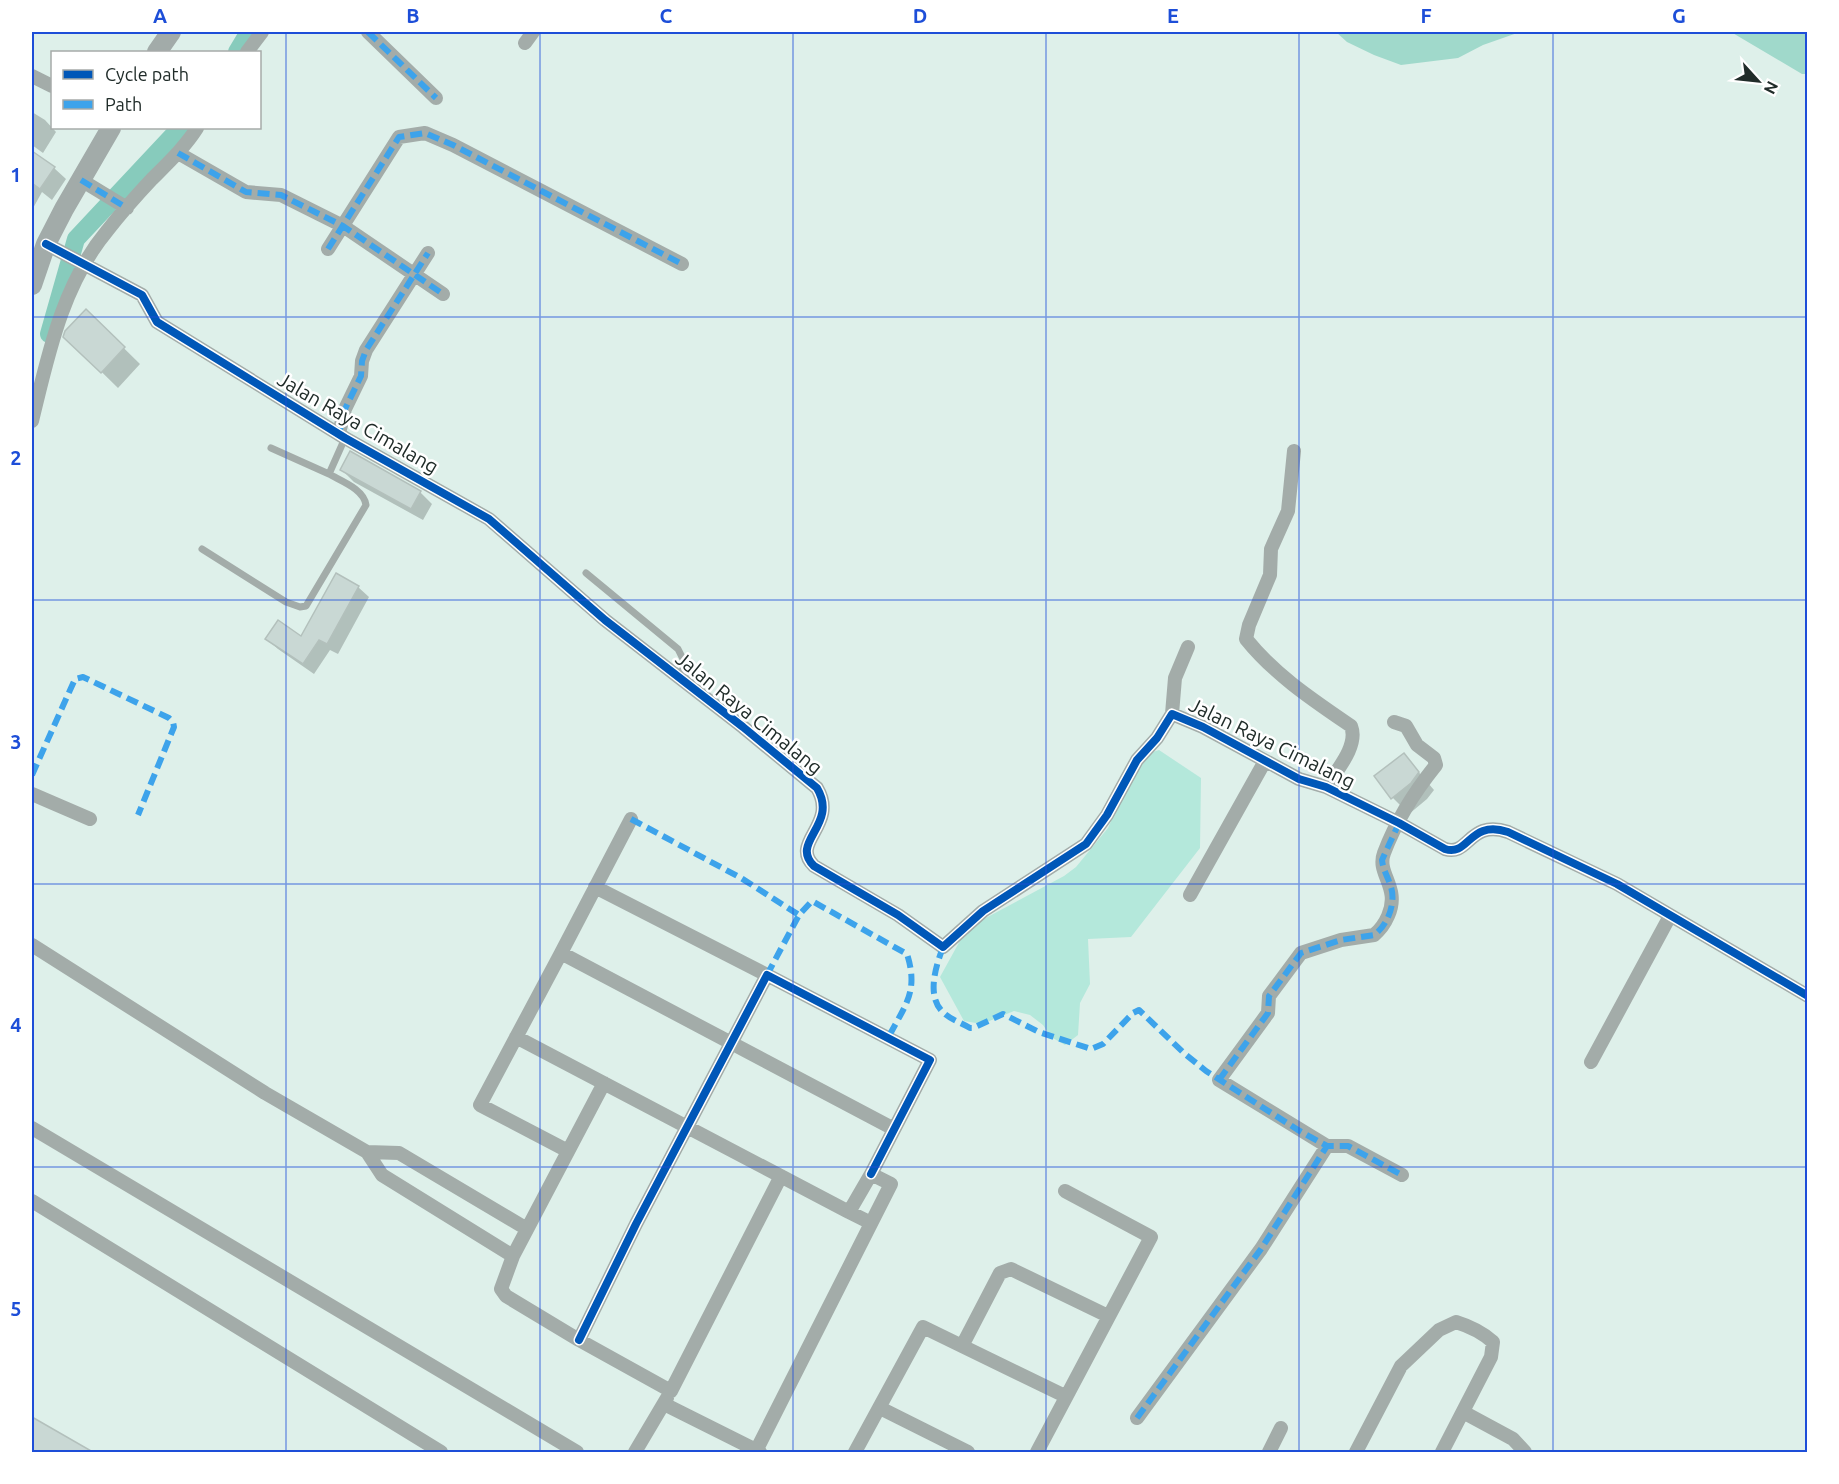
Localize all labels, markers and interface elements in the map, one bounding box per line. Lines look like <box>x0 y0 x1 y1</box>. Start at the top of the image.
text: A <box>153 4 167 27</box>
text: B <box>406 4 420 27</box>
text: C <box>660 4 673 27</box>
text: D <box>913 4 927 27</box>
text: E <box>1167 4 1179 27</box>
text: F <box>1420 4 1432 27</box>
text: G <box>1672 4 1686 27</box>
legend <box>51 51 261 129</box>
north arrow <box>1728 51 1788 111</box>
text: Cycle path <box>105 64 189 84</box>
text: N <box>1761 78 1782 97</box>
text: Path <box>105 94 142 114</box>
text: 1 <box>10 163 22 186</box>
street label: Jalan Raya Cimalang <box>274 367 443 478</box>
text: 2 <box>10 446 22 469</box>
street label: Jalan Raya Cimalang <box>671 646 827 779</box>
street label: Jalan Raya Cimalang <box>1185 692 1359 793</box>
text: 3 <box>10 730 22 753</box>
text: 4 <box>10 1013 22 1036</box>
text: 5 <box>10 1297 22 1320</box>

